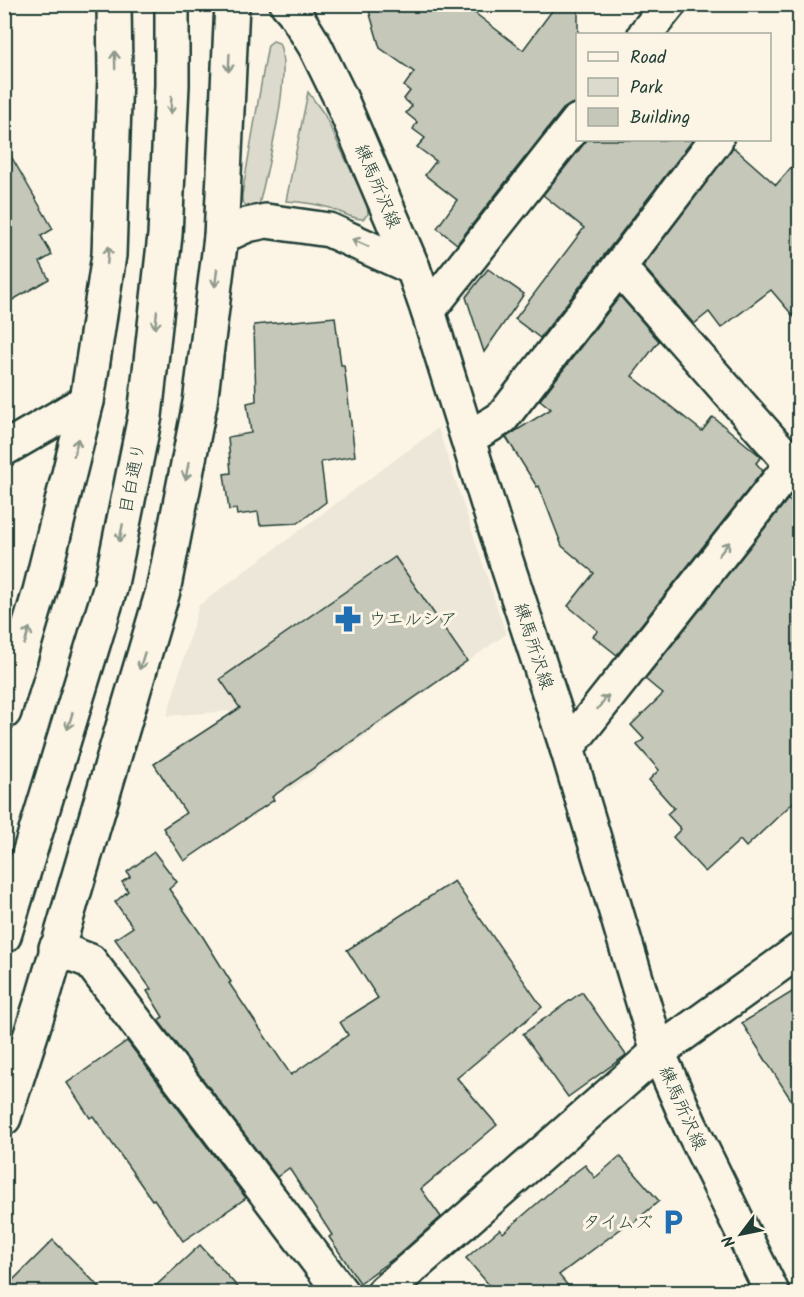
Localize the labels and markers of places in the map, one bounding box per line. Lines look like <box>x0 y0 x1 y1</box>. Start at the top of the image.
pharmacy icon: ウエルシア <box>333 604 363 634</box>
place label: ウエルシア <box>368 606 458 635</box>
parking icon: タイムズ <box>658 1207 688 1237</box>
place label: タイムズ <box>582 1209 653 1238</box>

